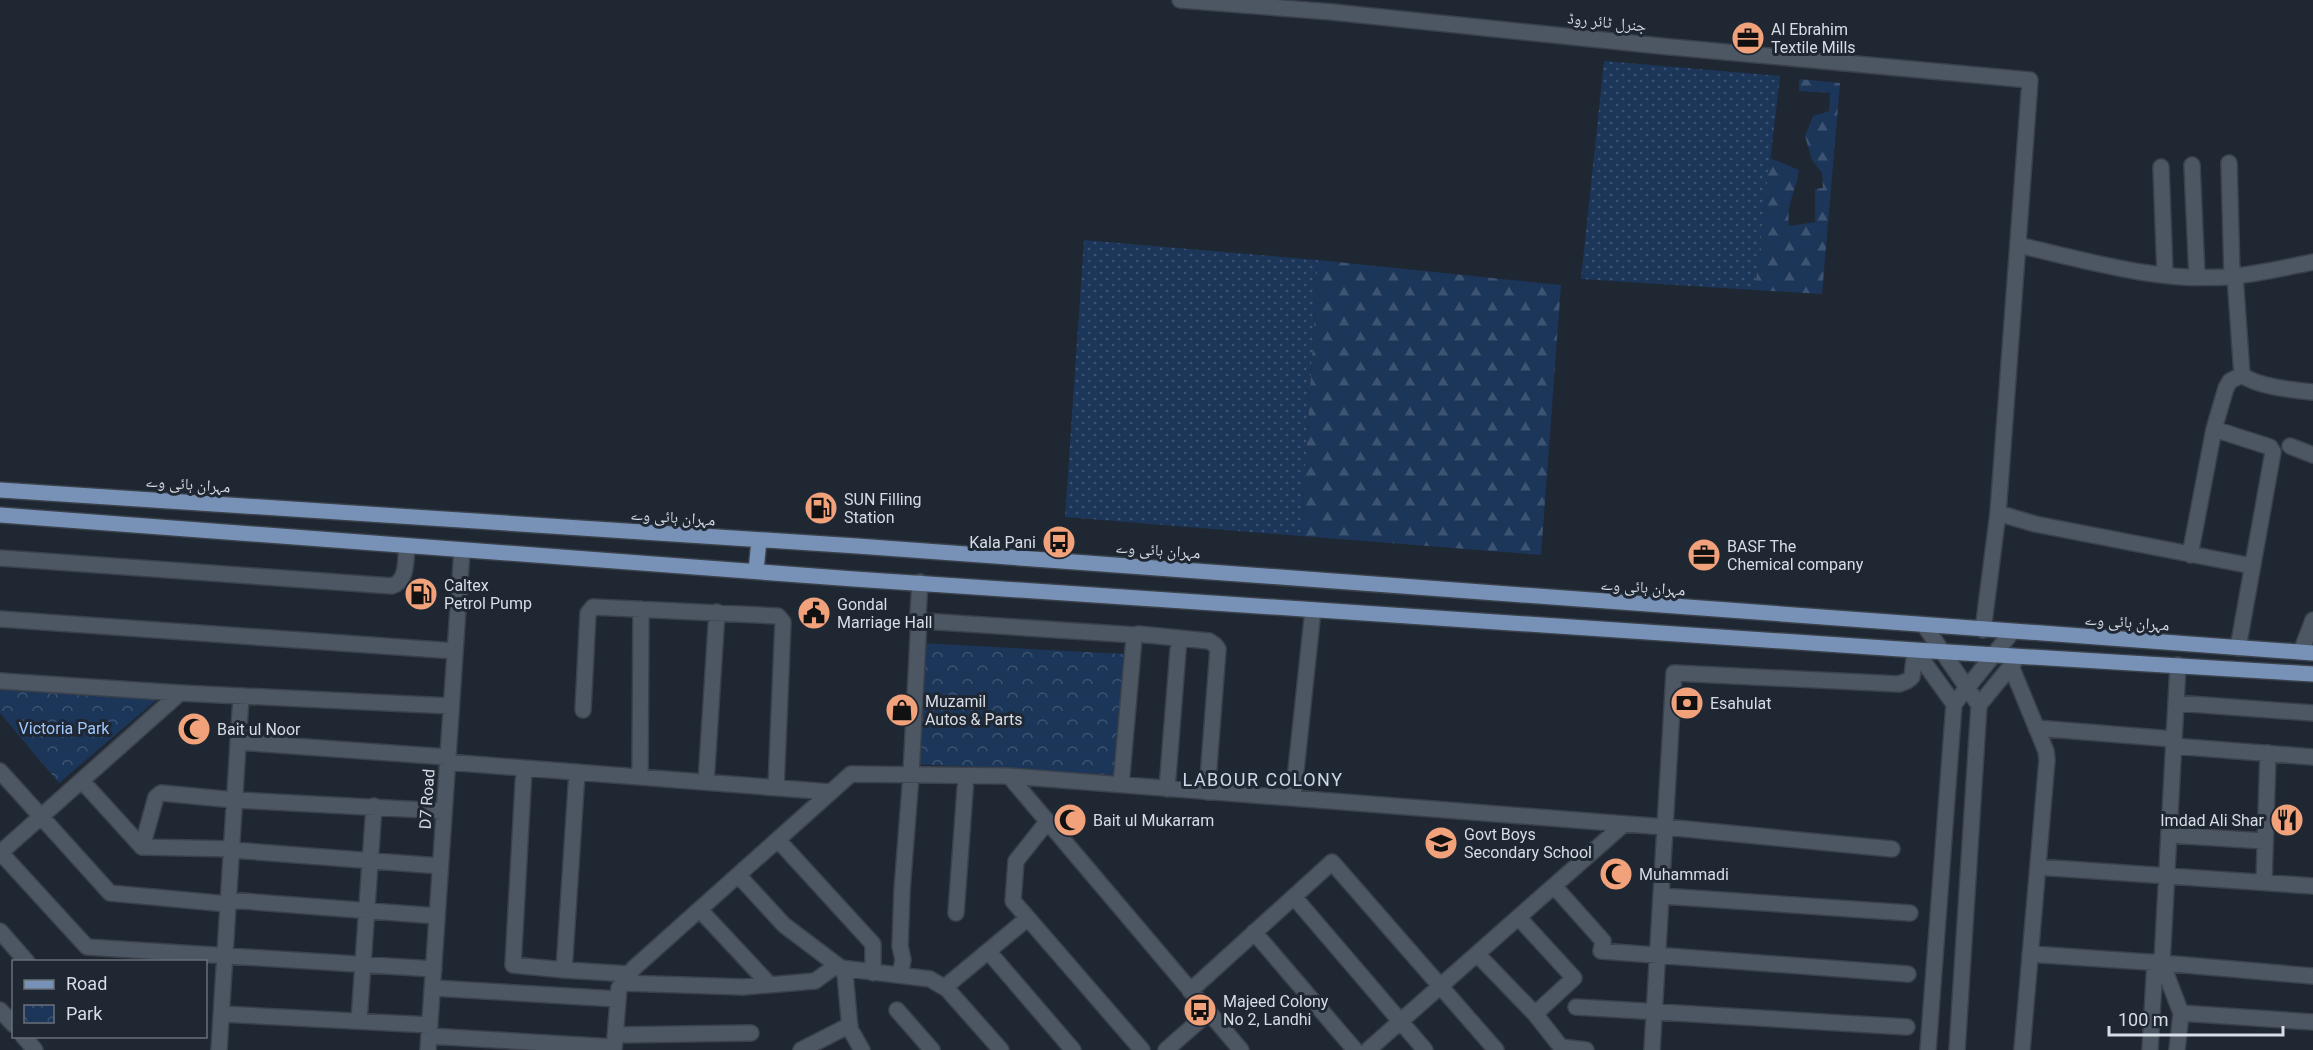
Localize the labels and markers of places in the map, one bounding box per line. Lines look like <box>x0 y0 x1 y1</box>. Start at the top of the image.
office icon: Al Ebrahim Textile Mills <box>1730 20 1766 56</box>
place label: Al Ebrahim Textile Mills <box>1771 20 1856 57</box>
fuel station icon: SUN Filling Station <box>803 490 839 526</box>
place label: SUN Filling Station <box>844 490 921 527</box>
bus stop icon: Kala Pani <box>1041 524 1077 560</box>
place label: Kala Pani <box>969 533 1036 552</box>
office icon: BASF The Chemical company <box>1686 537 1722 573</box>
place label: BASF The Chemical company <box>1727 537 1864 574</box>
fuel station icon: Caltex Petrol Pump <box>403 576 439 612</box>
place label: Caltex Petrol Pump <box>444 576 532 613</box>
public building icon: Gondal Marriage Hall <box>796 595 832 631</box>
place label: Gondal Marriage Hall <box>837 595 932 632</box>
bank icon: Esahulat <box>1669 685 1705 721</box>
shop icon: Muzamil Autos & Parts <box>884 692 920 728</box>
place label: Muzamil Autos & Parts <box>925 692 1023 729</box>
place label: Esahulat <box>1710 694 1772 713</box>
mosque icon: Bait ul Noor <box>176 711 212 747</box>
place label: Bait ul Noor <box>217 720 301 739</box>
mosque icon: Bait ul Mukarram <box>1052 802 1088 838</box>
restaurant icon: Imdad Ali Shar <box>2269 802 2305 838</box>
place label: Bait ul Mukarram <box>1093 811 1214 830</box>
place label: Imdad Ali Shar <box>2160 811 2265 830</box>
school or university icon: Govt Boys Secondary School <box>1423 825 1459 861</box>
place label: Govt Boys Secondary School <box>1464 825 1592 862</box>
mosque icon: Muhammadi <box>1598 856 1634 892</box>
place label: Muhammadi <box>1639 865 1729 884</box>
bus stop icon: Majeed Colony No 2, Landhi <box>1182 992 1218 1028</box>
place label: Majeed Colony No 2, Landhi <box>1223 992 1329 1029</box>

